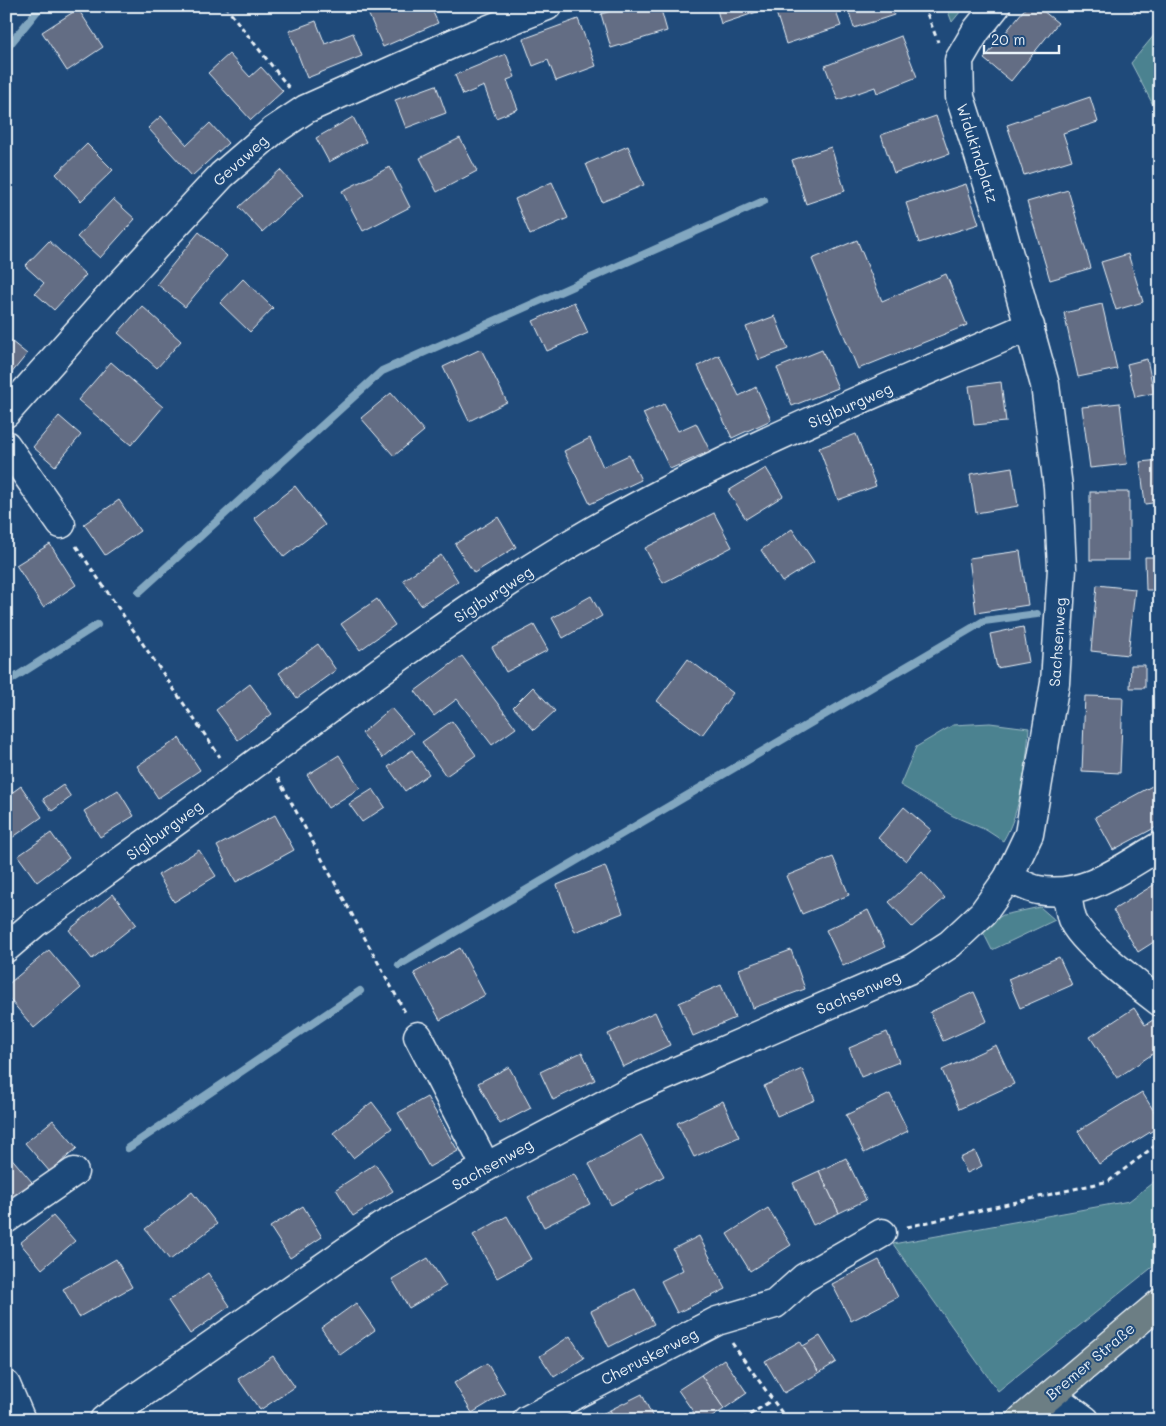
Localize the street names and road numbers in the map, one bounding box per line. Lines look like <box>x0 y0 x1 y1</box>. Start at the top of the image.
street label: Widukindplatz <box>953 101 1003 205</box>
street label: Gevaweg <box>208 130 272 190</box>
street label: Sigiburgweg <box>805 377 895 432</box>
street label: Sigiburgweg <box>450 561 536 627</box>
street label: Sachsenweg <box>1044 596 1070 687</box>
street label: Sigiburgweg <box>122 795 206 865</box>
street label: Sachsenweg <box>813 965 903 1019</box>
street label: Sachsenweg <box>448 1133 536 1194</box>
street label: Bremer Straße <box>1041 1318 1139 1404</box>
street label: Cheruskerweg <box>597 1323 701 1389</box>

